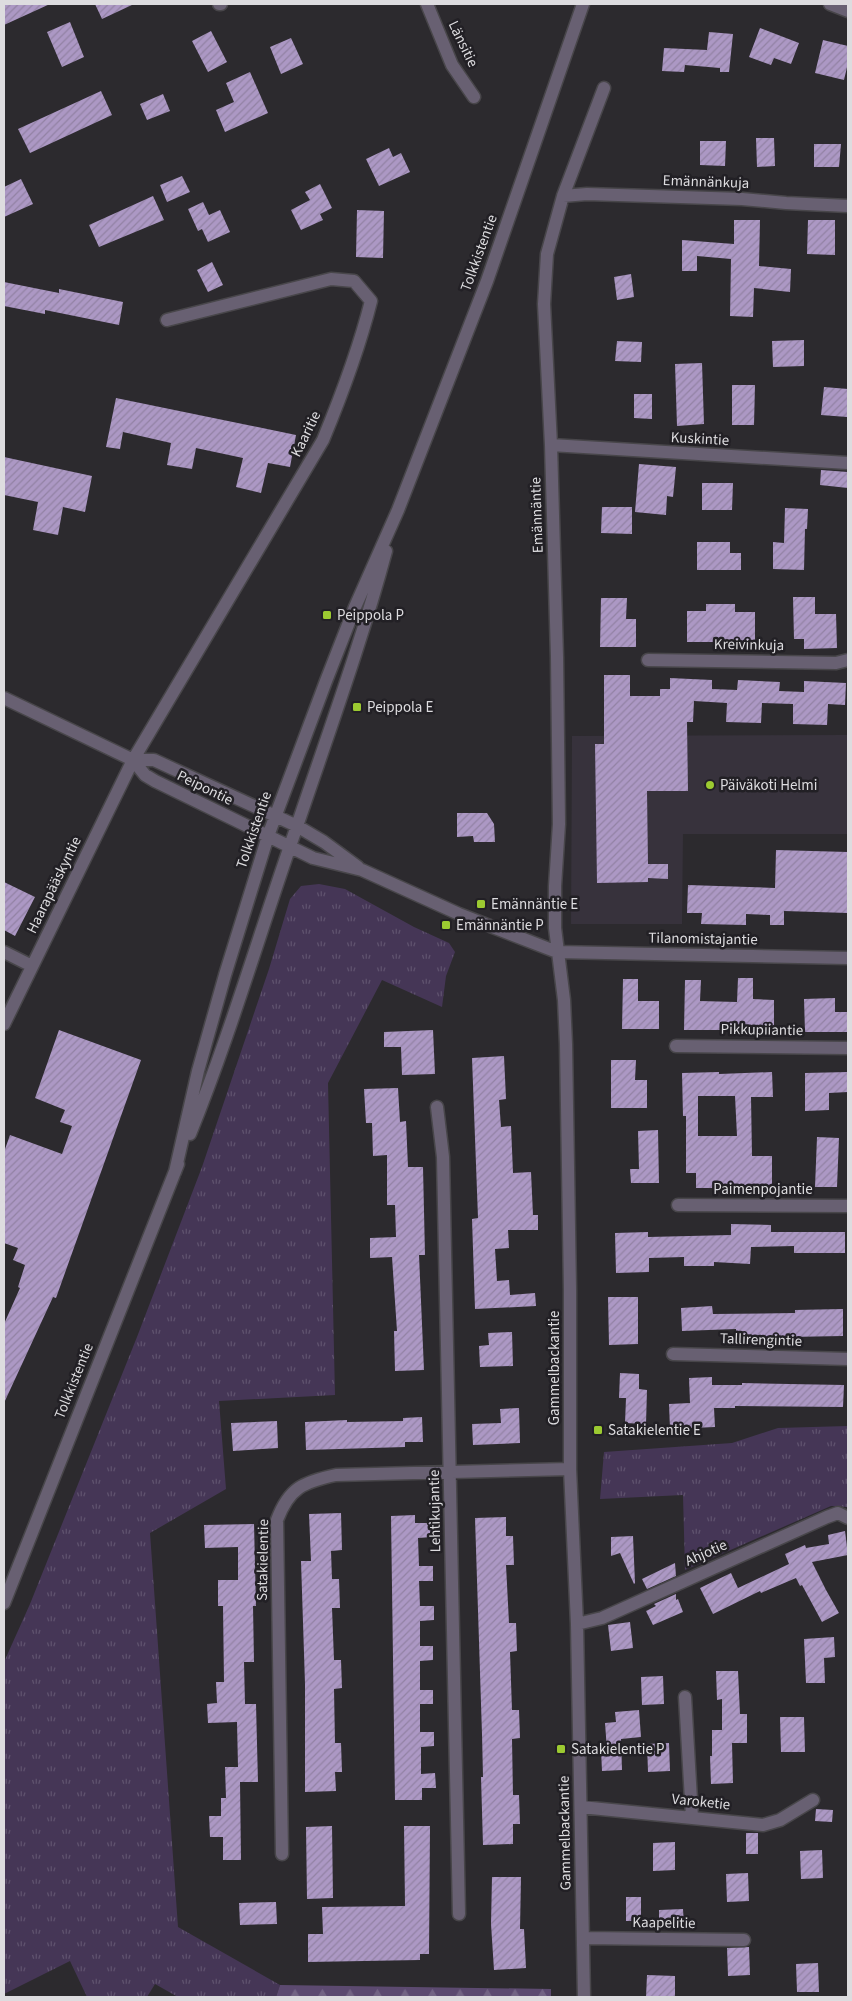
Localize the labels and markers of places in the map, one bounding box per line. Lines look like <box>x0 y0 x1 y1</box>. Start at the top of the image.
place label: Peippola P <box>337 605 404 626</box>
marker: Peippola P <box>321 609 333 621</box>
place label: Peippola E <box>367 697 433 718</box>
marker: Peippola E <box>351 701 363 713</box>
place label: Päiväkoti Helmi <box>720 775 817 796</box>
marker: Päiväkoti Helmi <box>704 779 716 791</box>
place label: Emännäntie E <box>491 894 578 915</box>
marker: Emännäntie E <box>475 898 487 910</box>
place label: Emännäntie P <box>456 915 544 936</box>
marker: Emännäntie P <box>440 919 452 931</box>
place label: Satakielentie E <box>608 1420 701 1441</box>
marker: Satakielentie E <box>592 1424 604 1436</box>
place label: Satakielentie P <box>571 1739 664 1760</box>
marker: Satakielentie P <box>555 1743 567 1755</box>

